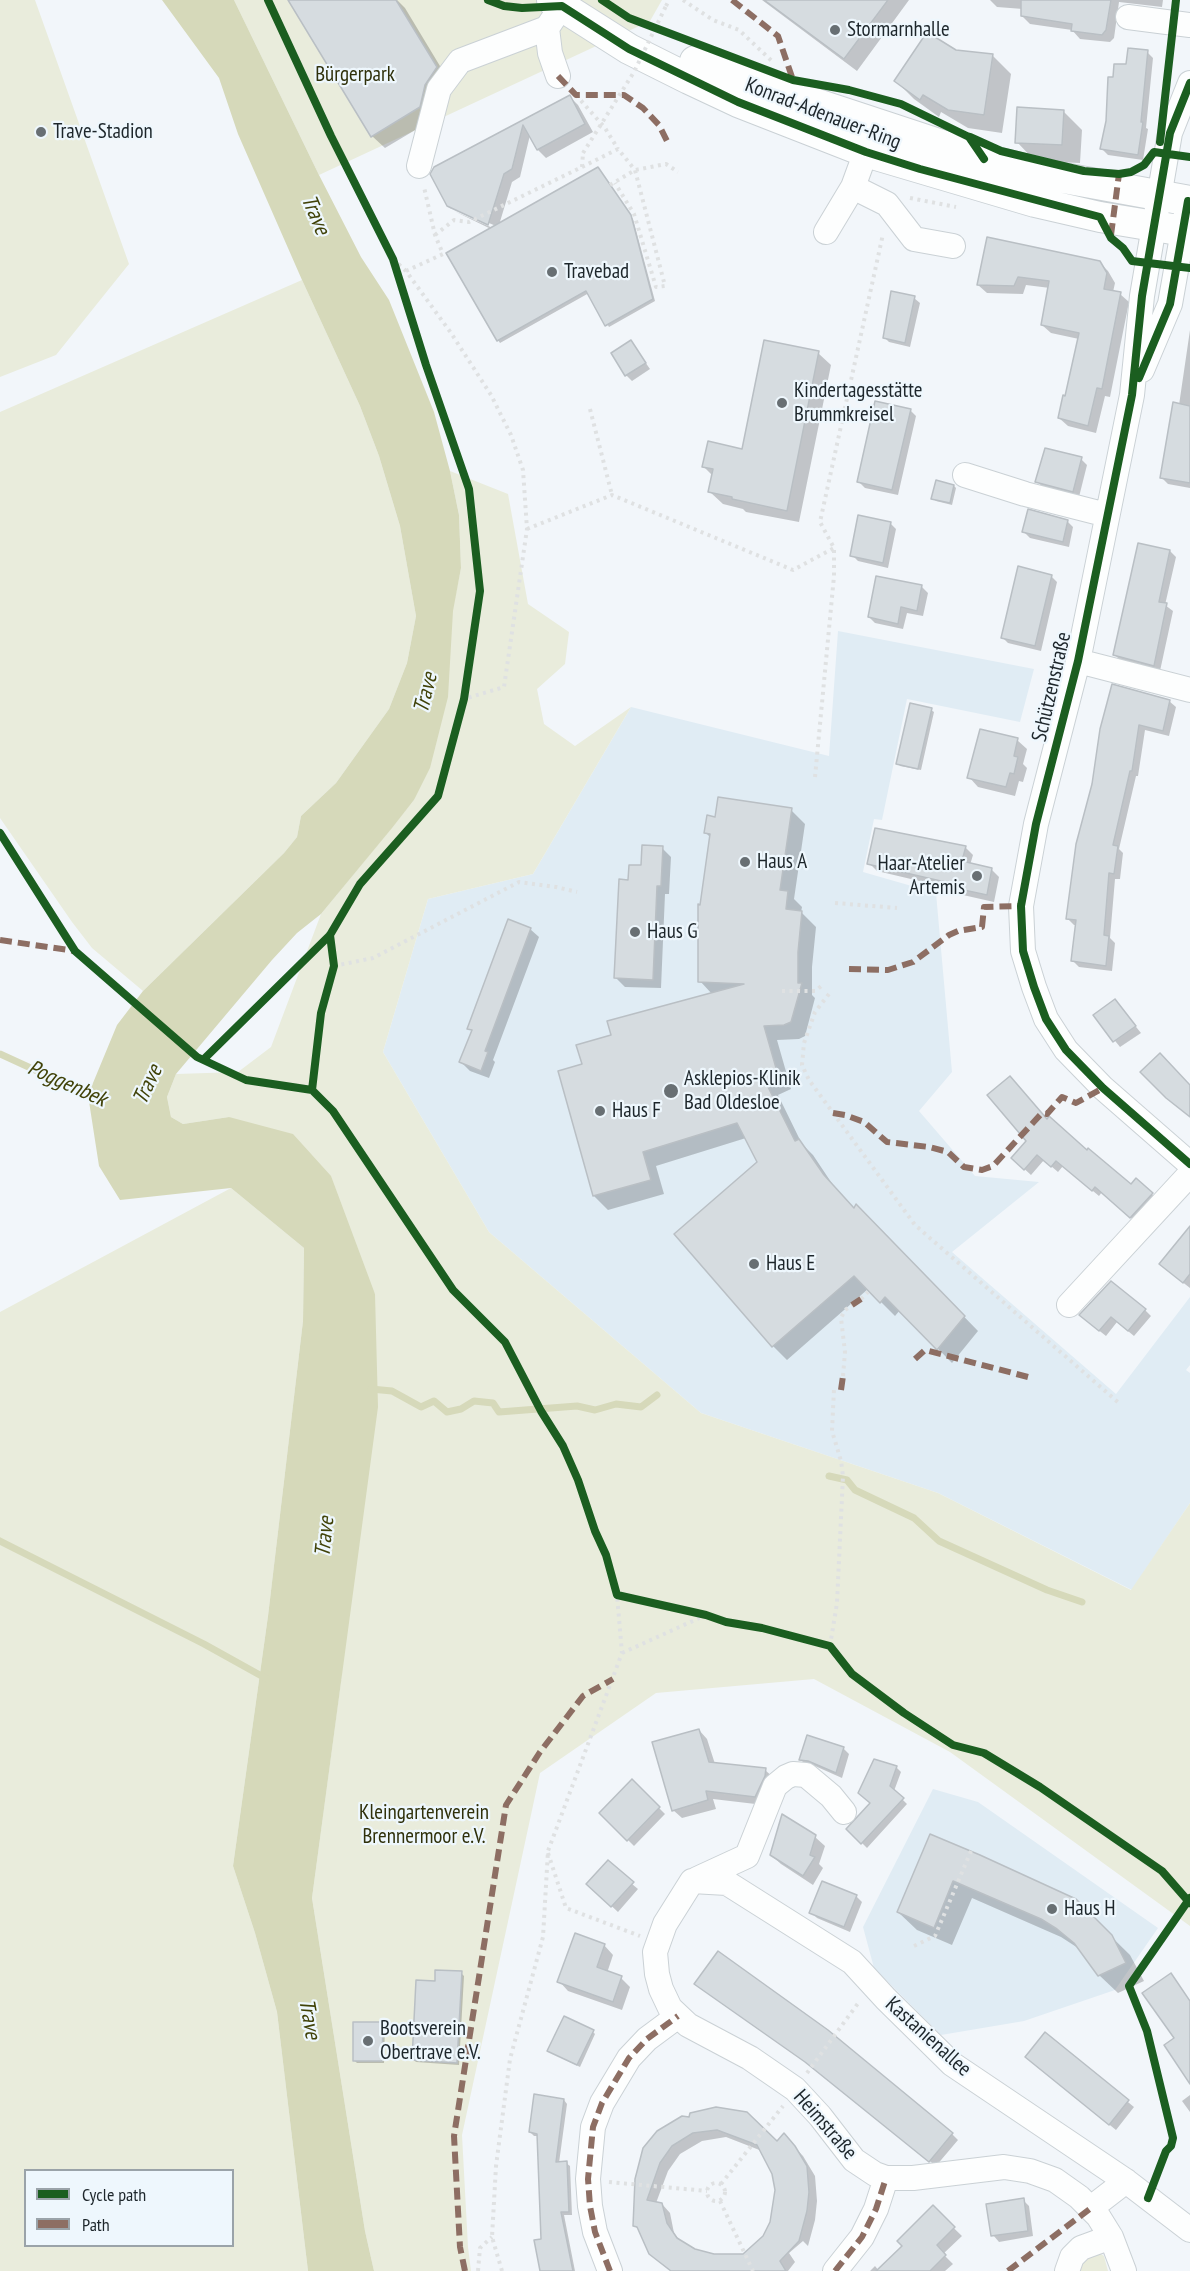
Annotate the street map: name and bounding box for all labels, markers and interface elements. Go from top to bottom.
place label: Stormarnhalle [847,17,950,43]
marker: Stormarnhalle [828,23,842,37]
park label: Bürgerpark [315,62,395,88]
street label: Konrad-Adenauer-Ring [741,73,905,155]
place label: Trave-Stadion [53,119,153,145]
marker: Trave-Stadion [34,125,48,139]
water label: Trave [295,191,335,239]
place label: Travebad [564,259,629,285]
marker: Travebad [545,265,559,279]
place label: Kindertagesstätte Brummkreisel [794,378,922,428]
marker: Kindertagesstätte Brummkreisel [775,396,789,410]
street label: Schützenstraße [1027,630,1077,744]
water label: Trave [408,670,444,716]
place label: Haus A [757,849,807,875]
place label: Haar-Atelier Artemis [877,851,965,901]
marker: Haus A [738,855,752,869]
marker: Haar-Atelier Artemis [970,869,984,883]
place label: Haus G [647,919,698,945]
marker: Haus G [628,925,642,939]
water label: Poggenbek [23,1055,111,1113]
water label: Trave [127,1061,169,1109]
place label: Asklepios-Klinik Bad Oldesloe [684,1066,800,1116]
marker: Asklepios-Klinik Bad Oldesloe [662,1082,680,1100]
place label: Haus F [612,1098,661,1124]
marker: Haus F [593,1104,607,1118]
place label: Haus E [766,1251,815,1277]
marker: Haus E [747,1257,761,1271]
water label: Trave [310,1516,340,1558]
park label: Kleingartenverein Brennermoor e.V. [359,1800,489,1850]
place label: Haus H [1064,1896,1116,1922]
marker: Haus H [1045,1902,1059,1916]
street label: Kastanienallee [880,1992,976,2082]
water label: Trave [292,1997,326,2041]
place label: Bootsverein Obertrave e.V. [380,2016,481,2066]
marker: Bootsverein Obertrave e.V. [361,2034,375,2048]
street label: Heimstraße [788,2085,862,2165]
legend [24,2169,234,2247]
text: Cycle path [82,2183,146,2206]
text: Path [82,2213,110,2236]

